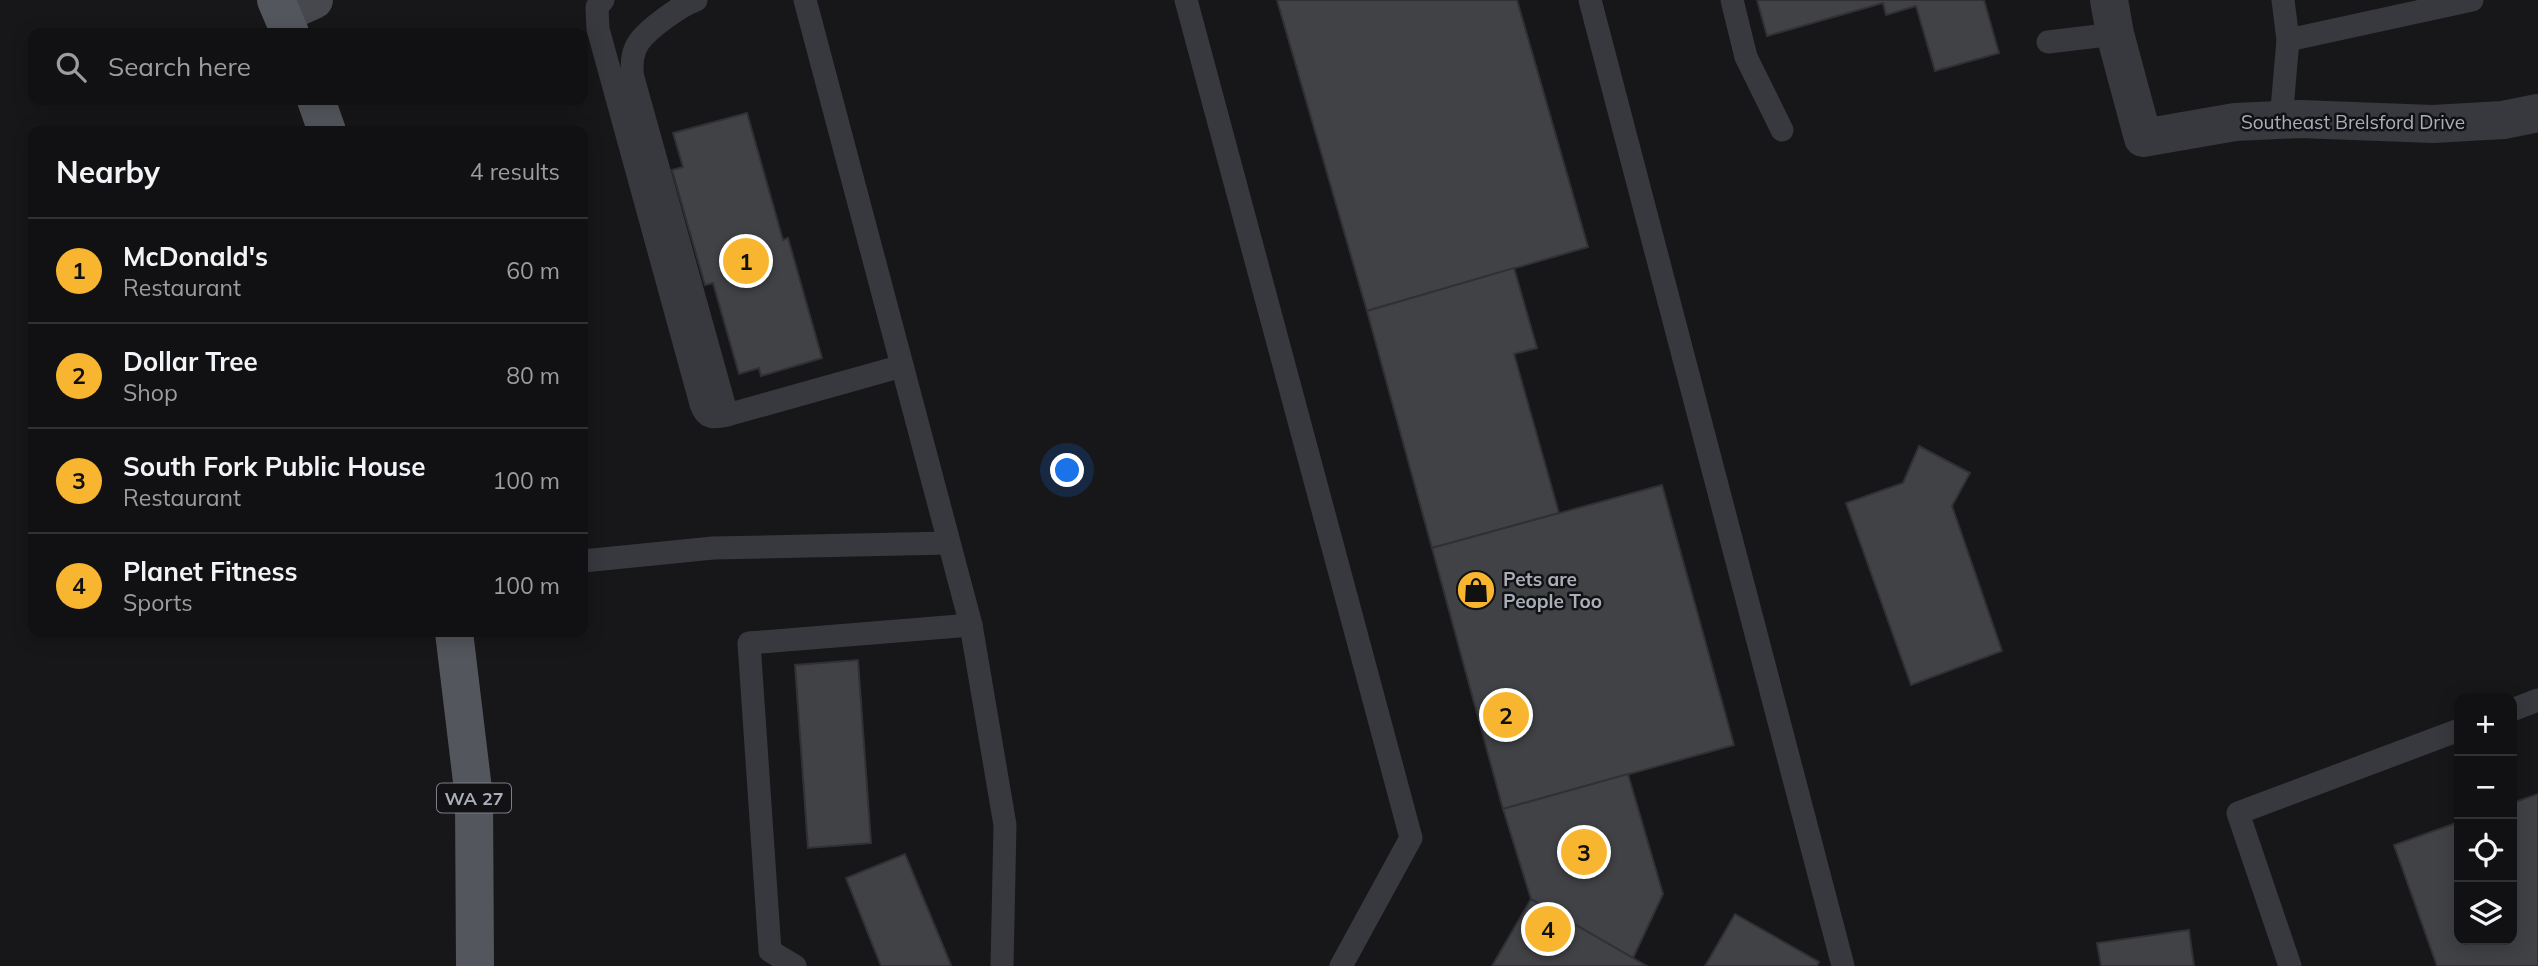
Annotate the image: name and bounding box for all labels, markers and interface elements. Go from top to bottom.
search box [28,28,588,105]
icon: search [52,48,90,86]
text: Search here [108,50,251,83]
street label: Southeast Brelsford Drive [2241,110,2465,134]
text: Nearby [56,153,160,191]
text: 4 results [470,157,560,186]
pin: 1 [723,235,769,287]
text: McDonald's [123,240,268,273]
text: 1 [72,256,86,285]
text: 60 m [506,256,560,285]
text: Restaurant [123,273,241,302]
text: Dollar Tree [123,345,258,378]
text: 2 [72,361,86,390]
text: 80 m [506,361,560,390]
text: Shop [123,378,178,407]
text: South Fork Public House [123,450,426,483]
your location [1050,453,1084,487]
text: 3 [72,466,86,495]
text: 100 m [492,466,560,495]
text: Restaurant [123,483,241,512]
text: Planet Fitness [123,555,298,588]
place label: Pets are People Too [1503,567,1602,613]
shop icon: Pets are People Too [1455,569,1497,611]
text: 4 [72,571,86,600]
text: 100 m [492,571,560,600]
text: Sports [123,588,193,617]
pin: 2 [1483,689,1529,741]
map controls [2454,693,2517,945]
button: + [2454,693,2517,756]
button: − [2454,756,2517,819]
road number: WA 27 [437,784,511,812]
button: locate [2454,819,2517,882]
pin: 3 [1561,826,1607,878]
button: layers [2454,882,2517,945]
pin: 4 [1525,903,1571,955]

